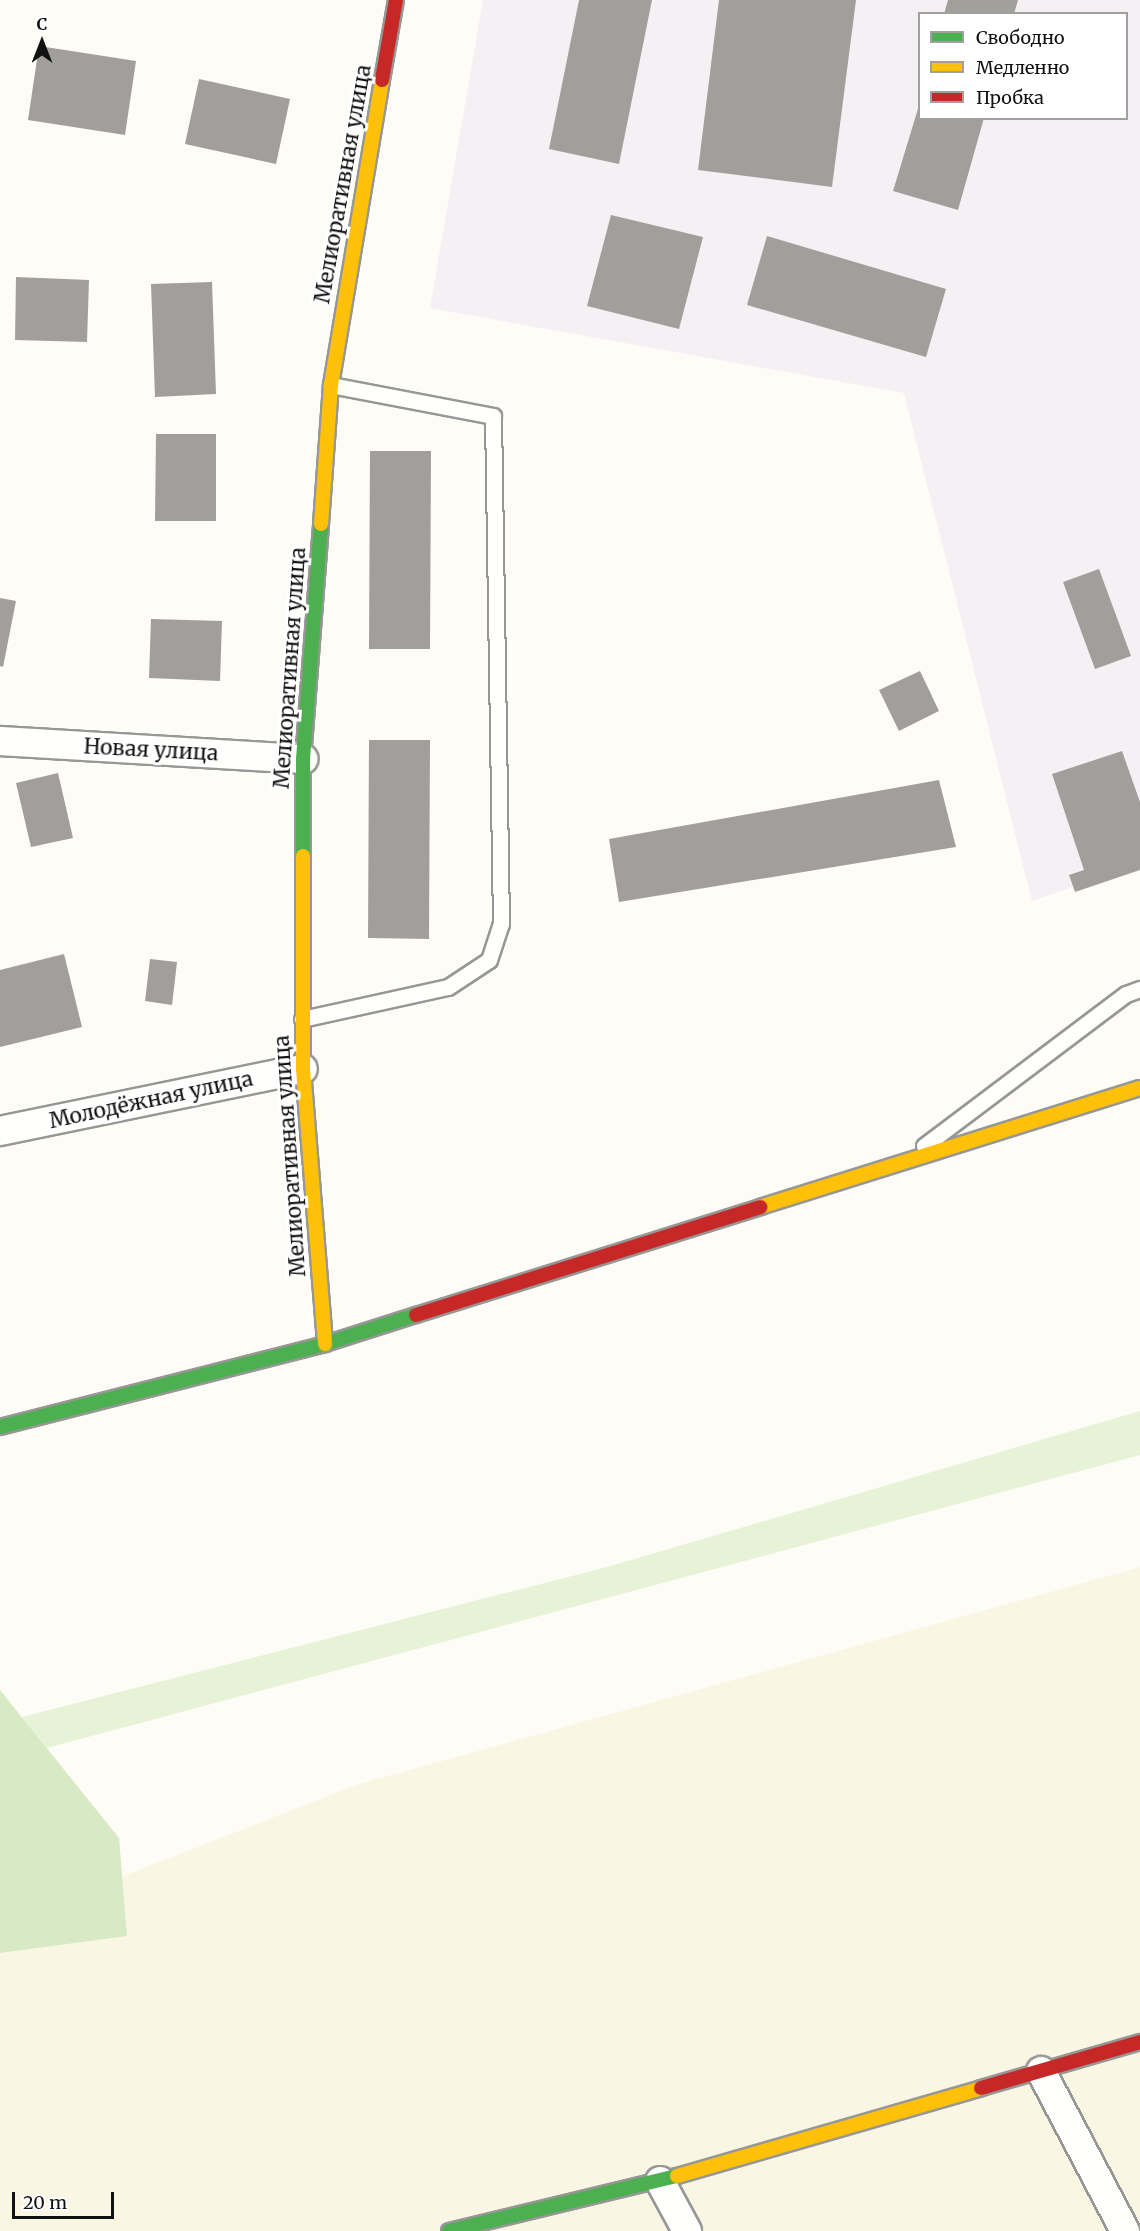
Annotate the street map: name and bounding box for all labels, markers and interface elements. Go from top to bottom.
north arrow [12,12,72,72]
legend [918,12,1128,120]
text: С [37,14,47,34]
text: Свободно [976,26,1064,49]
text: Медленно [976,56,1069,79]
street label: Мелиоративная улица [310,63,376,305]
text: Пробка [976,86,1044,109]
street label: Мелиоративная улица [269,546,311,790]
street label: Новая улица [83,734,219,766]
street label: Мелиоративная улица [269,1034,311,1278]
street label: Молодёжная улица [47,1066,255,1134]
scale bar [15,2180,117,2218]
text: 20 m [23,2191,67,2214]

